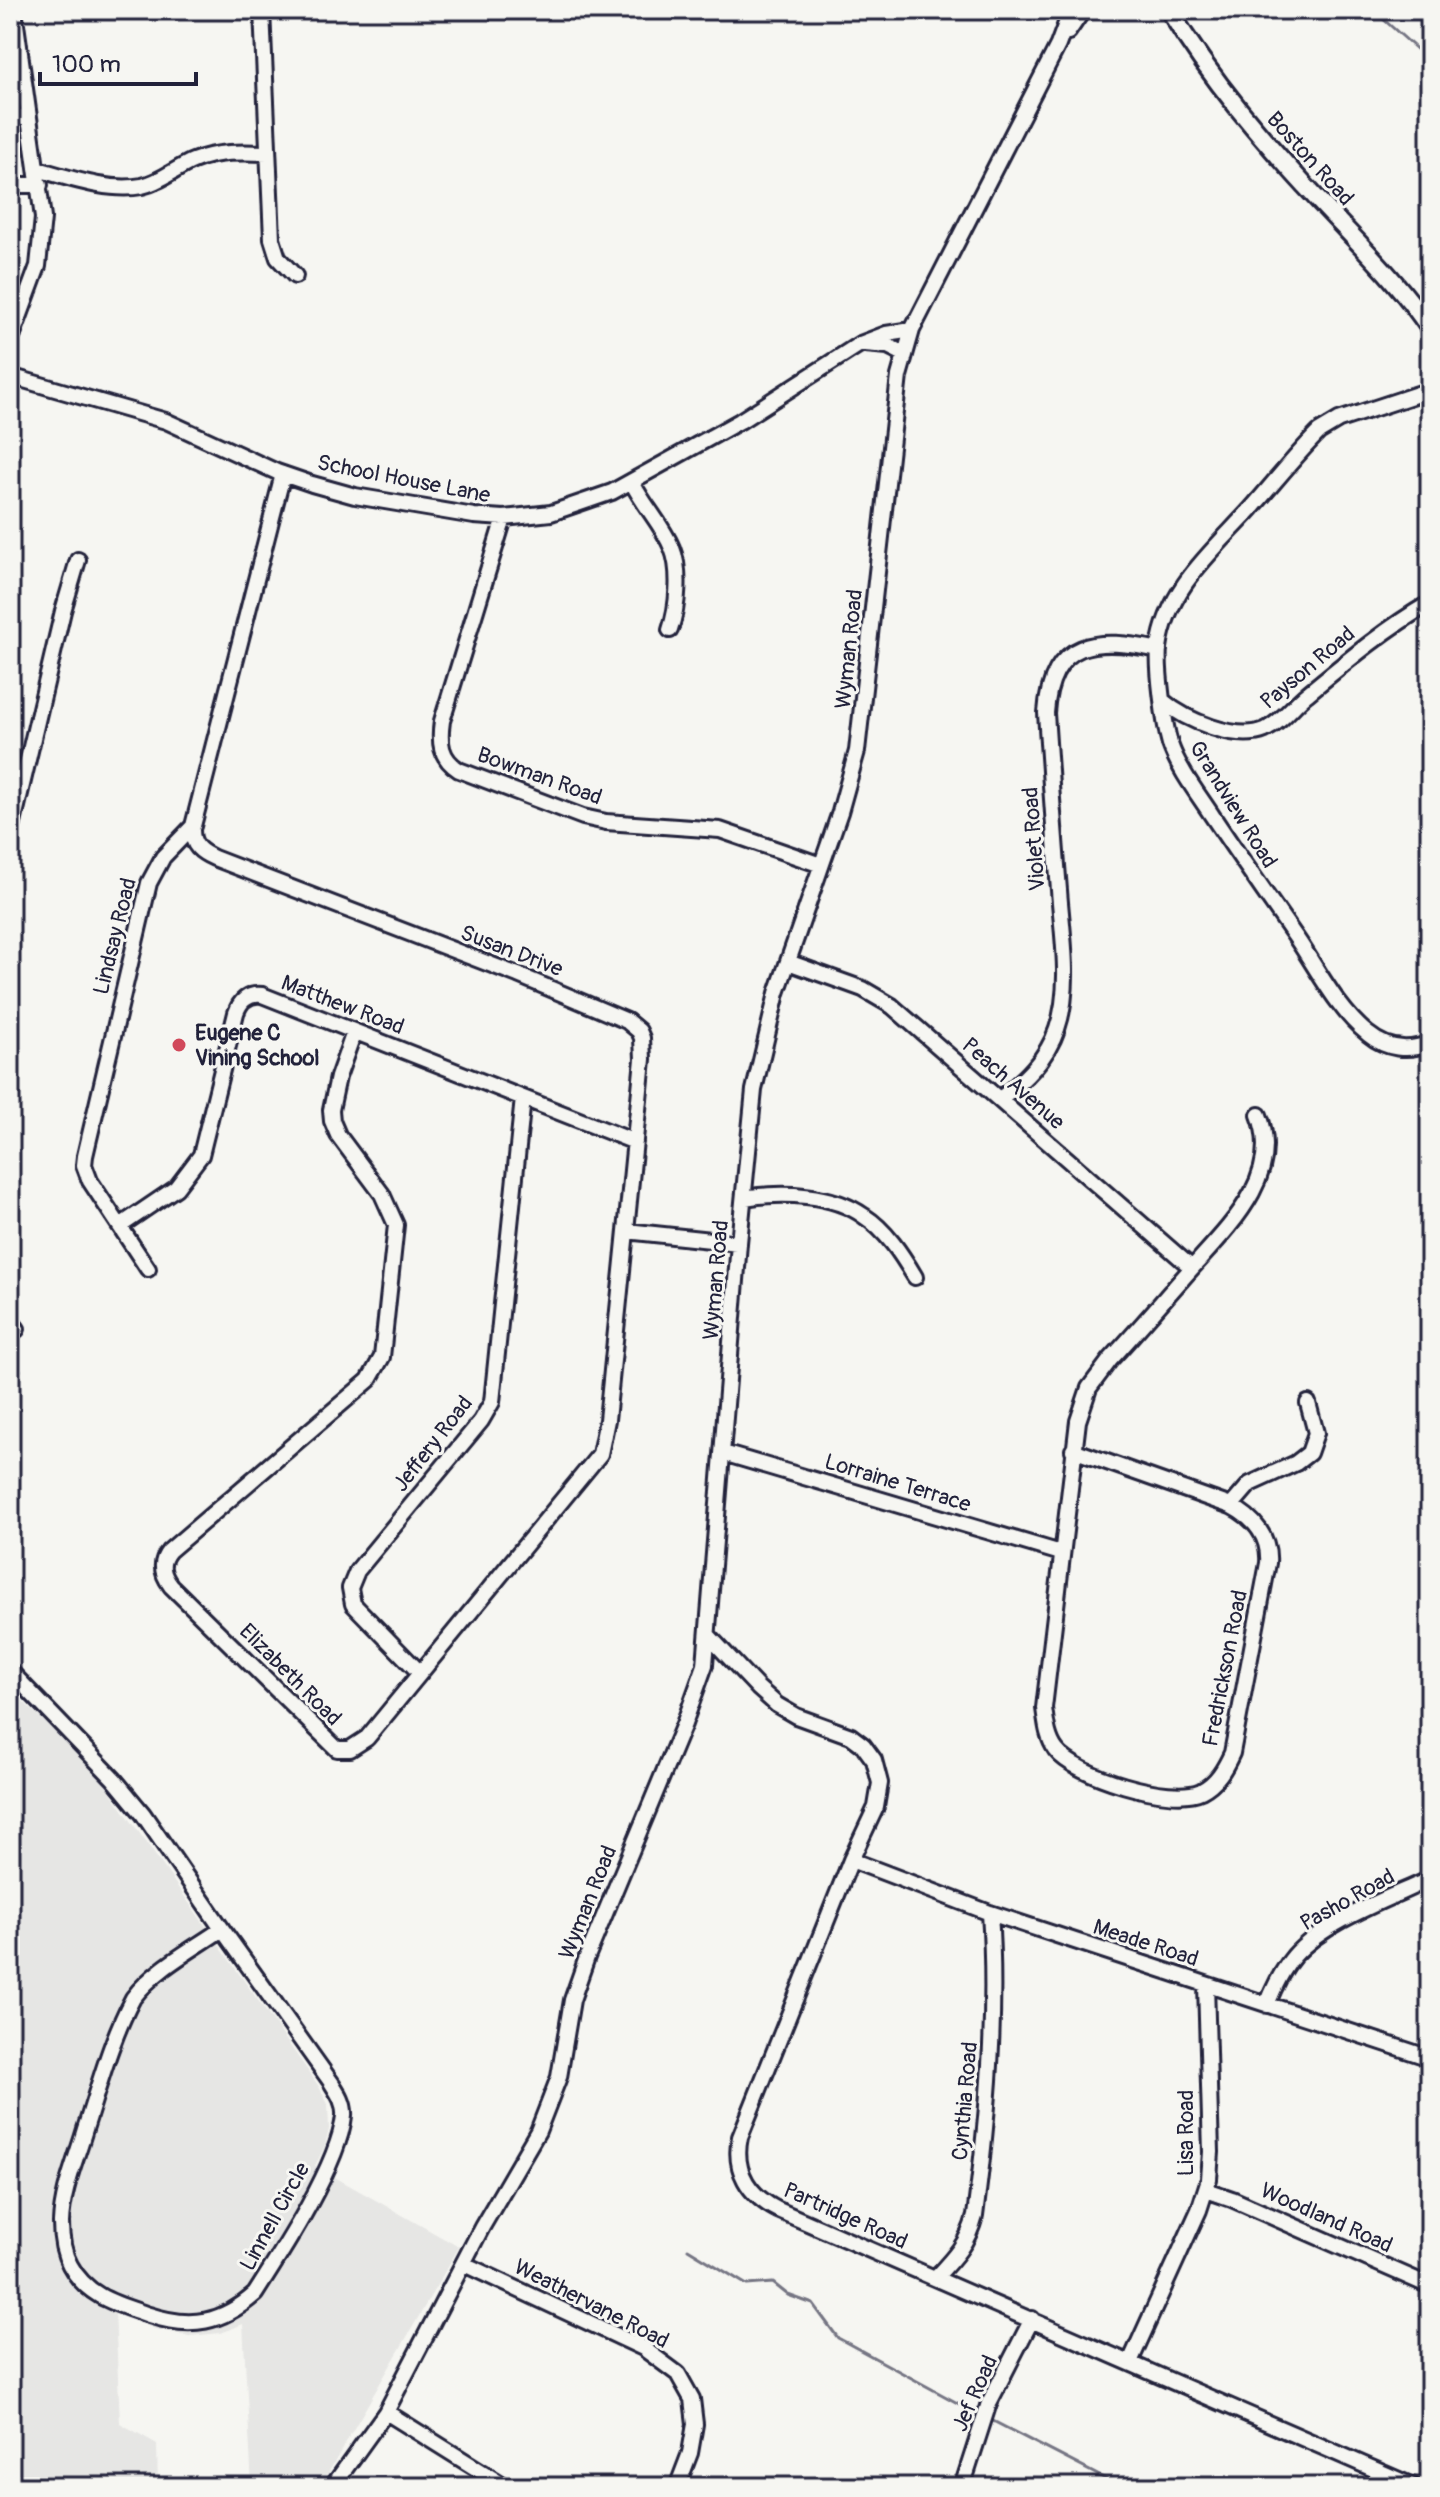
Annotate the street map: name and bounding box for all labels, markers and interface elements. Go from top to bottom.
scale bar [40,36,196,86]
text: 100 m [52,50,121,79]
street label: Boston Road [1261,106,1360,212]
street label: School House Lane [315,448,493,509]
street label: Wyman Road [829,588,869,710]
street label: Payson Road [1255,620,1361,715]
street label: Grandview Road [1183,736,1283,873]
street label: Bowman Road [473,740,606,811]
street label: Violet Road [1016,786,1052,892]
street label: Lindsay Road [87,875,143,997]
street label: Susan Drive [456,919,567,983]
street label: Matthew Road [277,969,408,1041]
place label: Eugene C Vining School [195,1019,320,1072]
street label: Peach Avenue [956,1031,1071,1136]
marker: Eugene C Vining School [170,1036,188,1054]
street label: Wyman Road [697,1219,735,1341]
street label: Jeffery Road [387,1390,479,1497]
street label: Lorraine Terrace [821,1447,974,1519]
street label: Fredrickson Road [1196,1588,1254,1749]
street label: Elizabeth Road [233,1618,347,1732]
street label: Wyman Road [552,1841,623,1963]
street label: Pasho Road [1295,1862,1400,1937]
street label: Meade Road [1089,1913,1202,1973]
street label: Cynthia Road [946,2041,984,2162]
street label: Lisa Road [1172,2090,1200,2176]
street label: Linnell Circle [234,2157,316,2276]
street label: Partridge Road [779,2176,912,2256]
street label: Woodland Road [1256,2176,1397,2259]
street label: Weathervane Road [509,2253,674,2355]
street label: Jef Road [946,2351,1004,2436]

